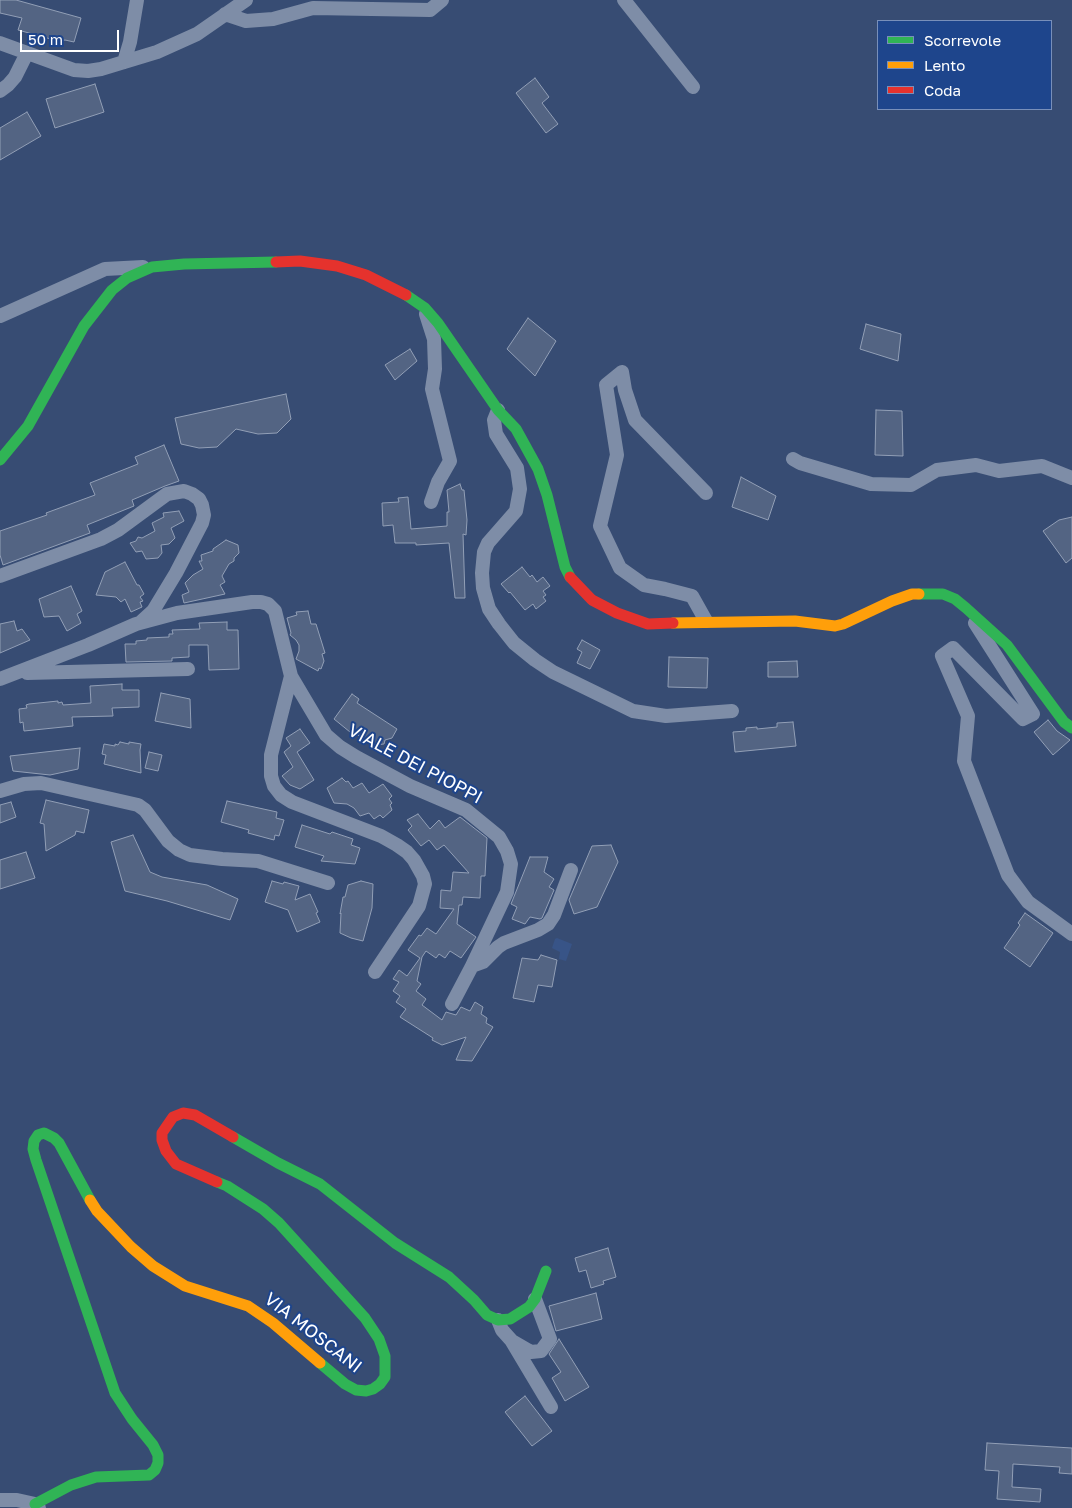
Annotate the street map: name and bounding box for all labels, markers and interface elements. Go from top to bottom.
scale bar [22,20,121,52]
legend [877,20,1052,110]
text: 50 m [28,30,63,48]
text: Scorrevole [924,31,1001,49]
text: Lento [924,56,965,74]
text: Coda [924,81,961,99]
street label: VIALE DEI PIOPPI [344,719,486,809]
street label: VIA MOSCANI [260,1288,366,1378]

